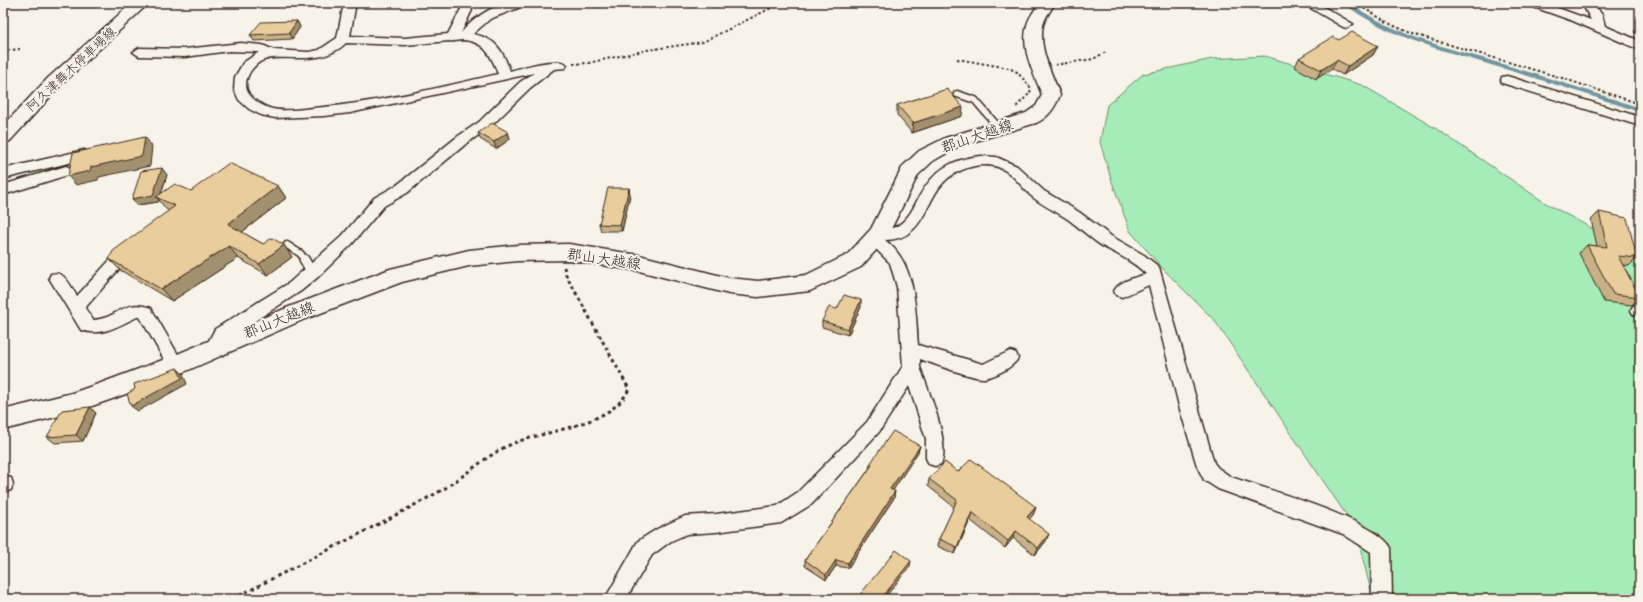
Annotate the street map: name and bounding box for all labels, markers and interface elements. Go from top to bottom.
street label: 阿久津舞木停車場線 [22,22,120,115]
street label: 郡山大越線 [938,114,1016,158]
street label: 郡山大越線 [565,244,643,274]
street label: 郡山大越線 [240,297,318,343]

